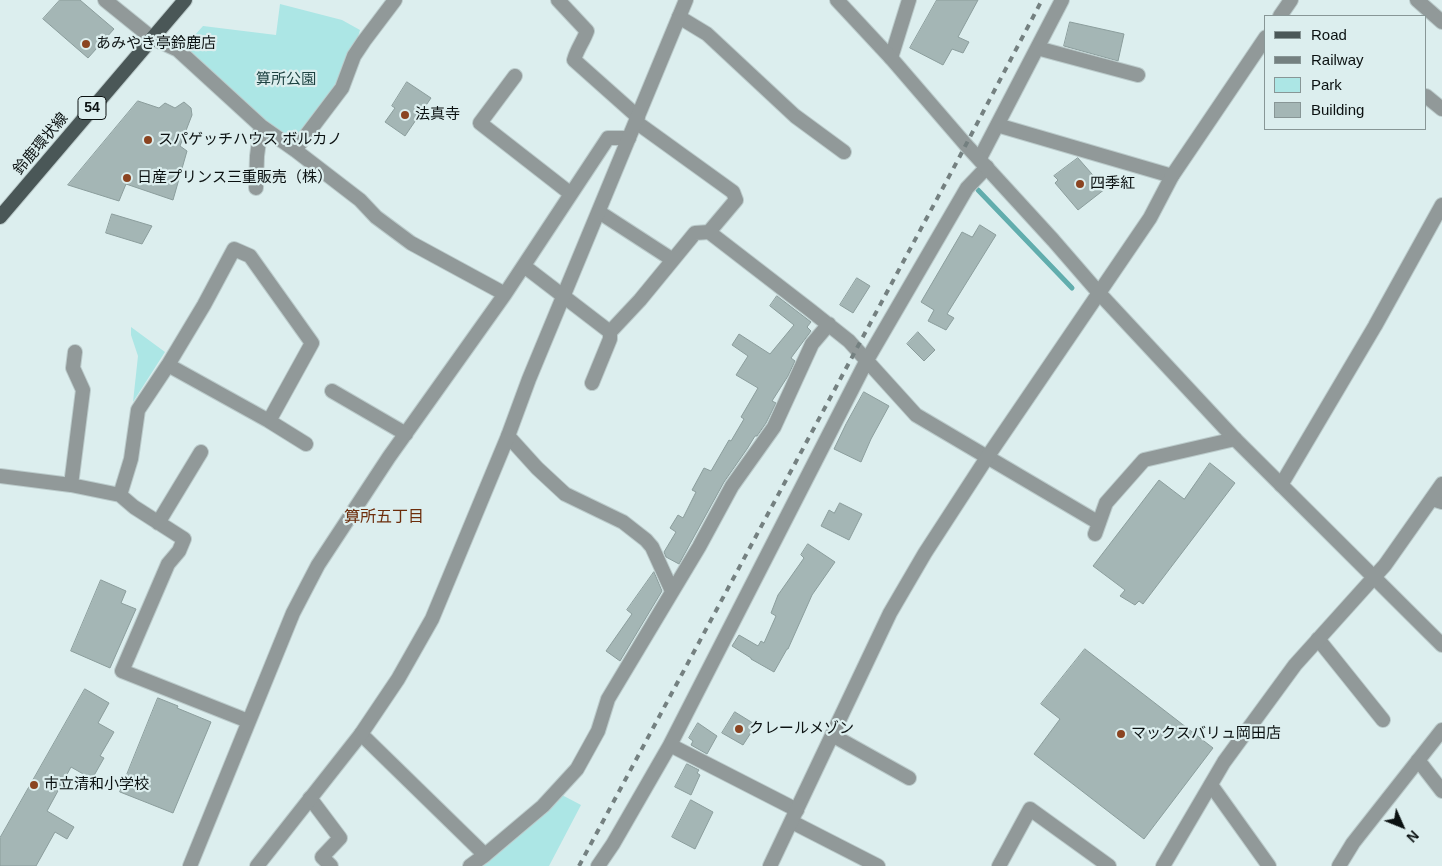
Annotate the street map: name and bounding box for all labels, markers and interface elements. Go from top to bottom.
legend [1264,15,1427,130]
text: Road [1311,26,1347,43]
place label: あみやき亭鈴鹿店 [96,35,216,53]
marker: あみやき亭鈴鹿店 [80,38,92,50]
text: Railway [1311,51,1364,68]
park label: 算所公園 [256,71,316,89]
text: Park [1311,76,1342,93]
road number: 54 [78,96,106,120]
text: Building [1311,101,1364,118]
place label: 法真寺 [415,106,460,124]
street label: 鈴鹿環状線 [10,109,72,179]
marker: 法真寺 [399,109,411,121]
place label: スパゲッチハウス ボルカノ [158,131,342,149]
marker: スパゲッチハウス ボルカノ [142,134,154,146]
place label: 日産プリンス三重販売（株） [137,169,332,187]
marker: 日産プリンス三重販売（株） [121,172,133,184]
place label: 四季紅 [1090,175,1135,193]
marker: 四季紅 [1074,178,1086,190]
district label: 算所五丁目 [344,508,424,528]
place label: クレールメゾン [749,720,854,738]
marker: クレールメゾン [733,723,745,735]
place label: マックスバリュ岡田店 [1131,725,1281,743]
marker: マックスバリュ岡田店 [1115,728,1127,740]
place label: 市立清和小学校 [44,776,149,794]
marker: 市立清和小学校 [28,779,40,791]
north arrow [1377,801,1427,851]
text: N [1404,827,1422,846]

